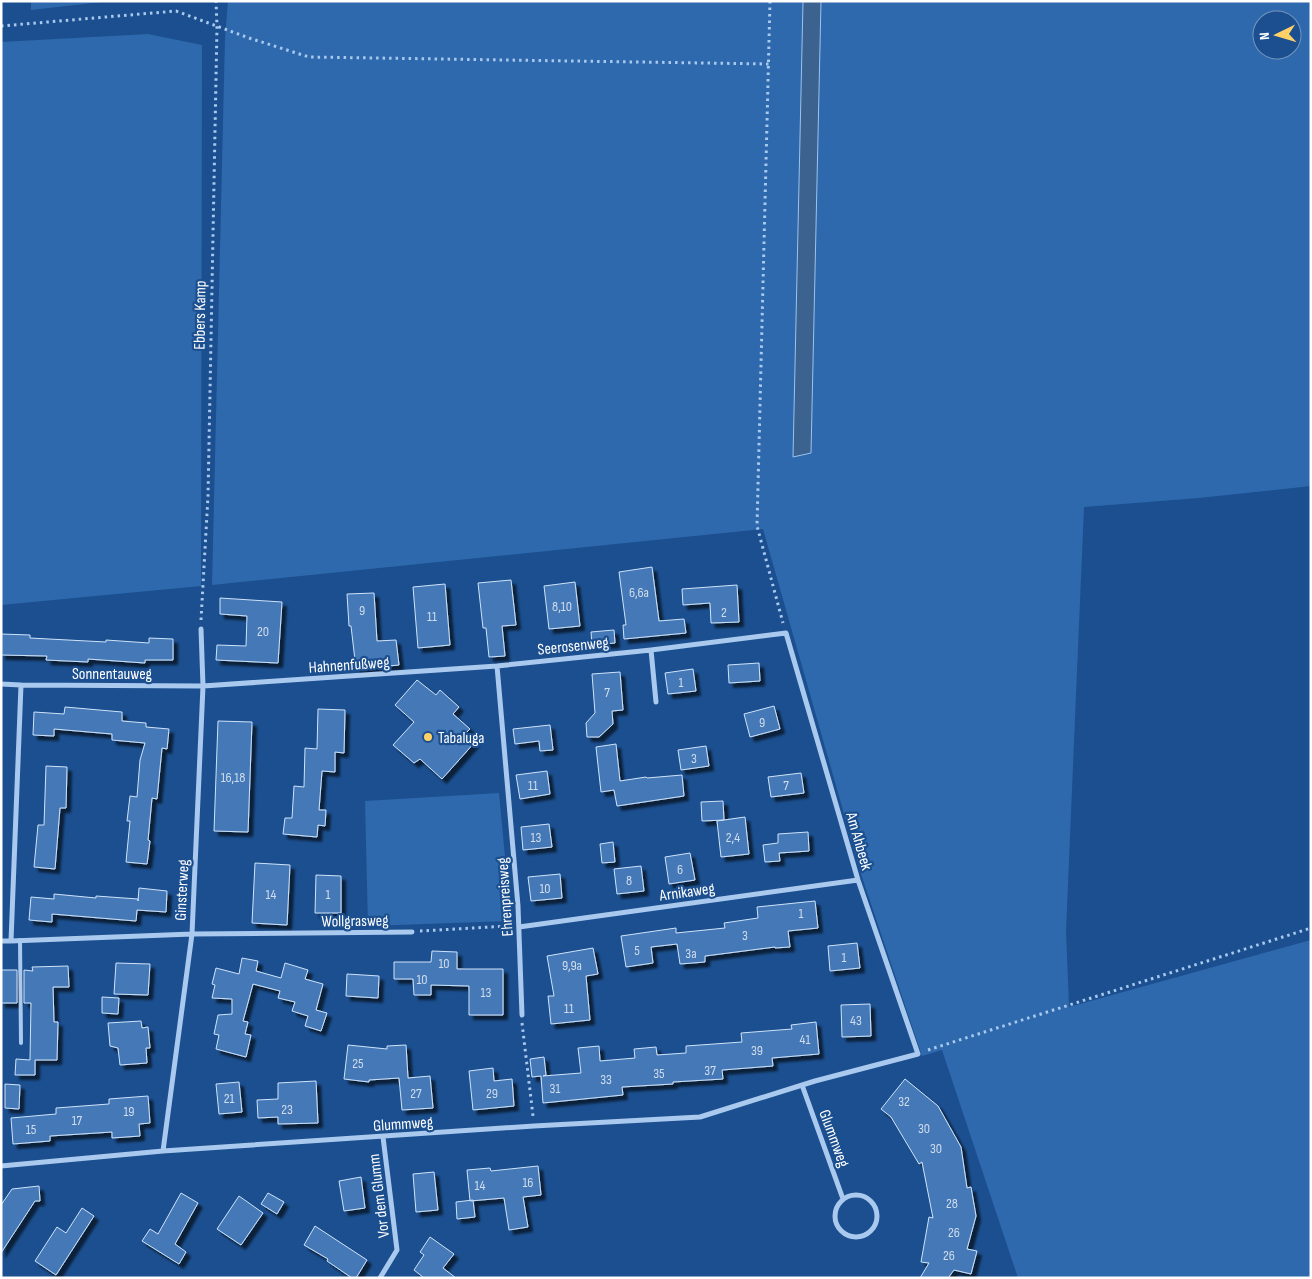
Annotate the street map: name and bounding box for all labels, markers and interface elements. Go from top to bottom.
north arrow [1252,10,1302,60]
text: N [1256,32,1273,41]
street label: Ebbers Kamp [190,280,211,350]
house number: 6,6a [629,584,649,601]
house number: 8,10 [552,598,572,615]
house number: 9 [359,602,365,619]
house number: 2 [721,604,727,621]
house number: 11 [427,608,437,625]
house number: 20 [257,623,269,640]
street label: Seerosenweg [537,633,610,660]
street label: Hahnenfußweg [308,653,390,678]
street label: Sonnentauweg [72,665,152,684]
house number: 1 [679,674,684,691]
house number: 7 [604,684,610,701]
house number: 9 [759,714,765,731]
place label: Tabaluga [438,729,484,748]
marker: Tabaluga [422,731,434,743]
house number: 3 [691,750,697,767]
house number: 16,18 [221,769,245,786]
house number: 11 [528,777,538,794]
house number: 7 [783,777,789,794]
street label: Am Ahbeek [841,809,876,873]
house number: 13 [531,829,542,846]
house number: 2,4 [726,829,740,846]
street label: Ehrenpreisweg [493,857,518,937]
street label: Ginsterweg [171,859,194,921]
house number: 6 [677,861,683,878]
house number: 8 [626,872,632,889]
street label: Arnikaweg [657,879,716,906]
house number: 10 [539,880,551,897]
house number: 14 [266,886,277,903]
house number: 1 [326,886,331,903]
house number: 1 [799,905,804,922]
street label: Wollgrasweg [321,911,389,932]
house number: 3 [742,927,748,944]
house number: 5 [634,942,640,959]
house number: 3a [685,945,697,962]
house number: 1 [842,949,847,966]
house number: 10 [438,955,450,972]
house number: 9,9a [562,957,582,974]
house number: 10 [416,971,428,988]
house number: 13 [481,984,492,1001]
house number: 11 [564,1000,574,1017]
house number: 43 [850,1012,862,1029]
house number: 41 [800,1031,810,1048]
house number: 39 [751,1042,763,1059]
house number: 25 [352,1055,364,1072]
house number: 37 [704,1062,716,1079]
house number: 35 [653,1065,665,1082]
house number: 33 [600,1071,612,1088]
house number: 31 [550,1080,560,1097]
house number: 27 [410,1085,422,1102]
house number: 29 [486,1085,498,1102]
house number: 21 [224,1090,234,1107]
house number: 32 [898,1093,910,1110]
house number: 23 [281,1101,293,1118]
house number: 19 [123,1103,135,1120]
street label: Glummweg [814,1107,853,1170]
house number: 17 [72,1112,83,1129]
street label: Glummweg [373,1113,434,1136]
house number: 30 [918,1120,930,1137]
house number: 15 [26,1121,37,1138]
house number: 30 [930,1140,942,1157]
street label: Vor dem Glumm [365,1153,394,1239]
house number: 16 [522,1174,534,1191]
house number: 14 [475,1177,486,1194]
house number: 28 [946,1195,958,1212]
house number: 26 [948,1224,960,1241]
house number: 26 [943,1247,955,1264]

